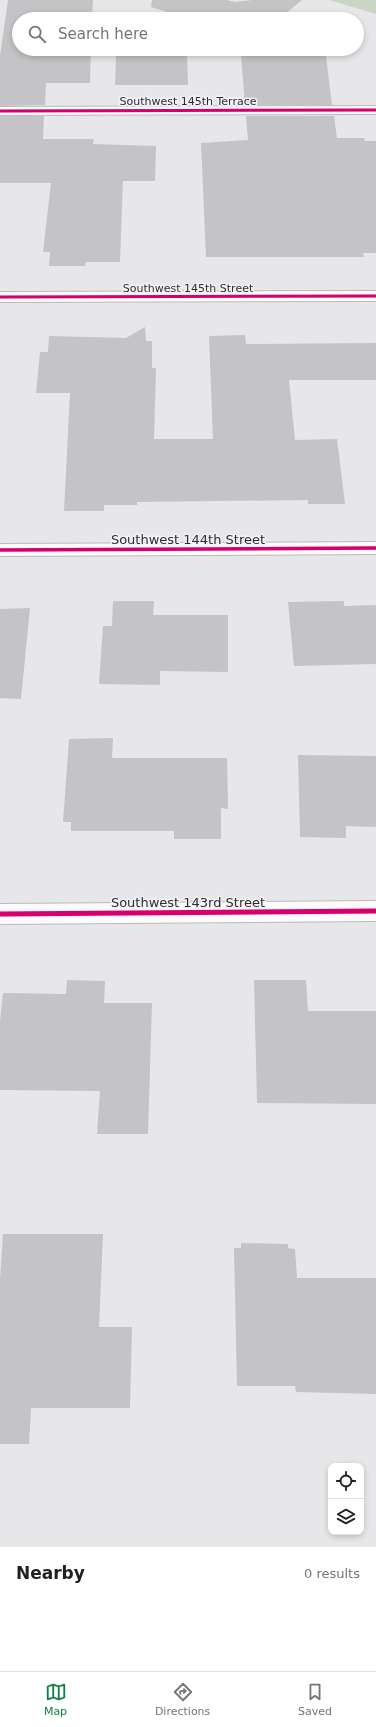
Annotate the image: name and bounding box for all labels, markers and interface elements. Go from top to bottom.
search box [12,12,364,56]
icon: search [26,23,48,45]
text: Search here [58,25,148,43]
street label: Southwest 145th Terrace [119,95,257,108]
street label: Southwest 145th Street [123,282,254,295]
street label: Southwest 144th Street [111,532,265,547]
street label: Southwest 143rd Street [111,895,265,910]
map controls [328,1463,364,1535]
button: locate [328,1463,364,1499]
button: layers [328,1499,364,1535]
text: Nearby [16,1563,85,1583]
text: 0 results [304,1566,360,1581]
tab: Map [44,1681,67,1718]
tab: Directions [155,1681,210,1718]
tab: Saved [298,1681,332,1718]

